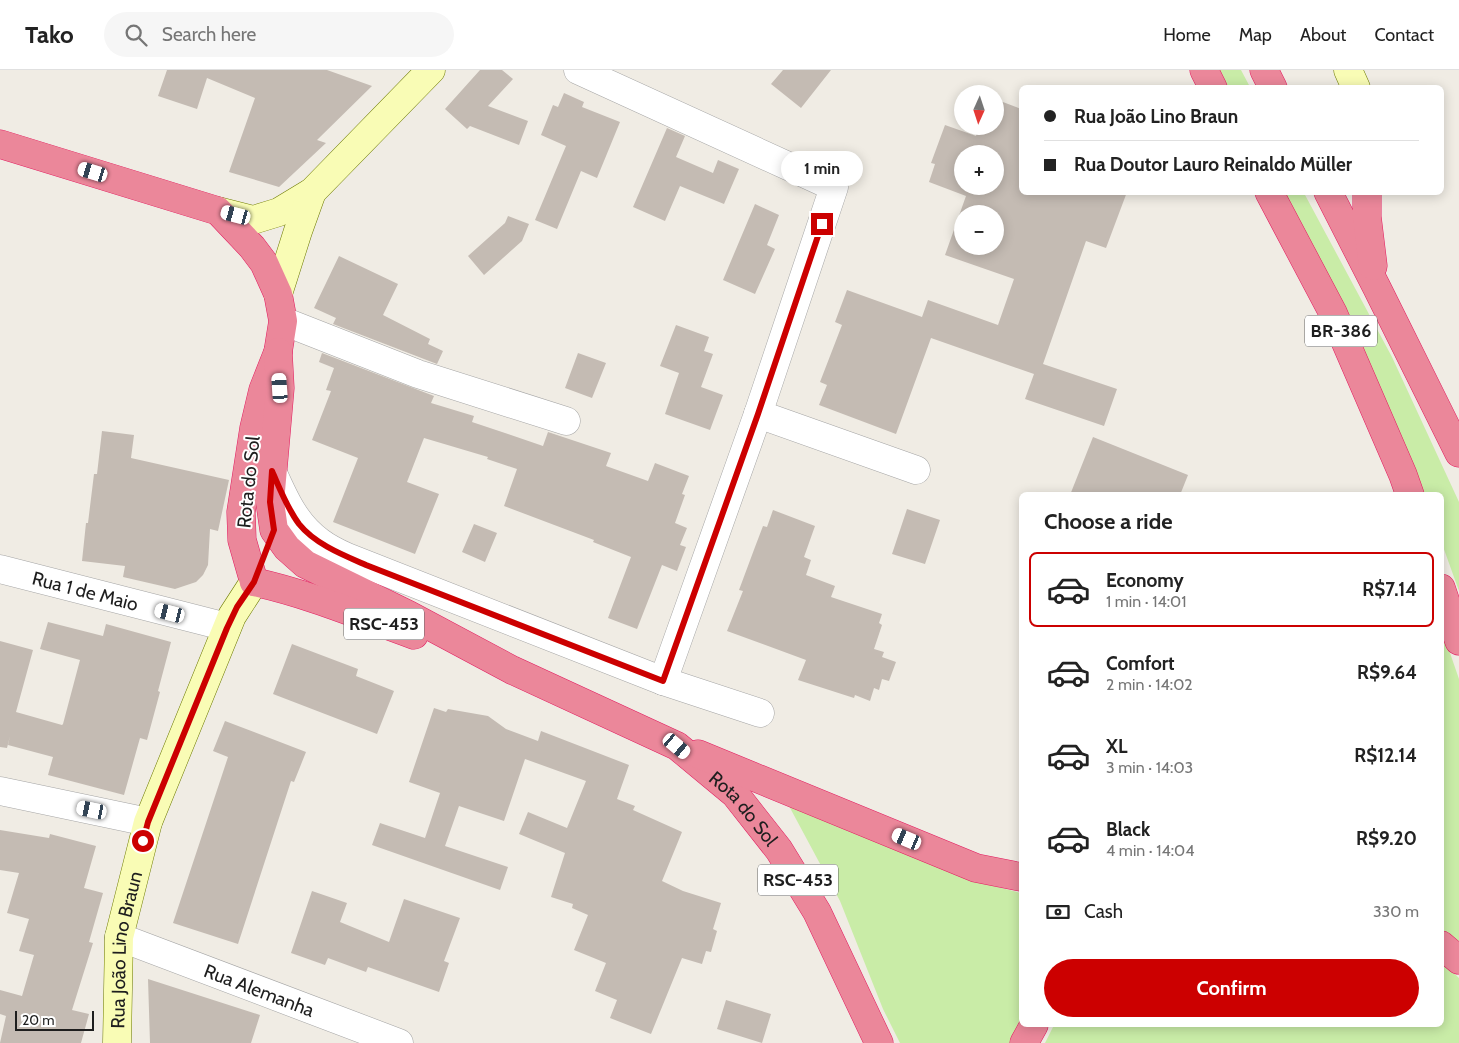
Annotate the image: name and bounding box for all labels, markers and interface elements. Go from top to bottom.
search box [104,12,454,57]
text: Tako [25,20,74,49]
icon: search [122,21,150,49]
text: Search here [162,23,256,46]
text: Home [1163,24,1211,46]
text: Map [1239,24,1272,46]
text: About [1300,24,1346,46]
text: Contact [1374,24,1434,46]
north arrow [954,85,1004,135]
map controls [954,85,1004,255]
text: Rua João Lino Braun [1074,105,1238,128]
button: + [954,145,1004,195]
callout: 1 min [781,152,863,186]
text: Rua Doutor Lauro Reinaldo Müller [1074,153,1352,176]
text: 1 min [804,159,840,178]
car [76,160,109,184]
car [219,204,252,226]
button: − [954,205,1004,255]
route end [811,213,833,235]
road number: BR-386 [1305,316,1377,346]
car [271,373,288,403]
street label: Rota do Sol [232,434,265,529]
text: Choose a ride [1044,508,1173,535]
street label: Rua 1 de Maio [30,567,141,616]
icon: car [1046,567,1091,612]
text: Economy [1106,569,1184,592]
text: R$7.14 [1362,578,1417,601]
text: 1 min · 14:01 [1106,592,1186,611]
car [153,602,186,624]
road number: RSC-453 [344,608,424,640]
icon: car [1046,650,1091,695]
text: Comfort [1106,652,1175,675]
text: R$9.64 [1357,661,1417,684]
text: 2 min · 14:02 [1106,675,1193,694]
car [660,731,693,761]
icon: car [1046,733,1091,778]
text: XL [1106,735,1127,758]
text: R$12.14 [1354,744,1417,767]
text: 3 min · 14:03 [1106,758,1193,777]
street label: Rota do Sol [704,766,783,851]
car [75,800,108,820]
icon: car [1046,816,1091,861]
text: Black [1106,818,1150,841]
car [890,826,923,852]
text: R$9.20 [1356,827,1417,850]
route start [132,830,154,852]
text: 4 min · 14:04 [1106,841,1194,860]
road number: RSC-453 [758,864,838,896]
street label: Rua João Lino Braun [106,869,147,1029]
icon: cash [1044,898,1072,926]
text: Cash [1084,900,1123,923]
text: 330 m [1373,902,1419,921]
street label: Rua Alemanha [201,959,318,1022]
button: Confirm [1044,959,1419,1017]
scale bar [15,1008,94,1031]
text: 20 m [22,1011,55,1029]

